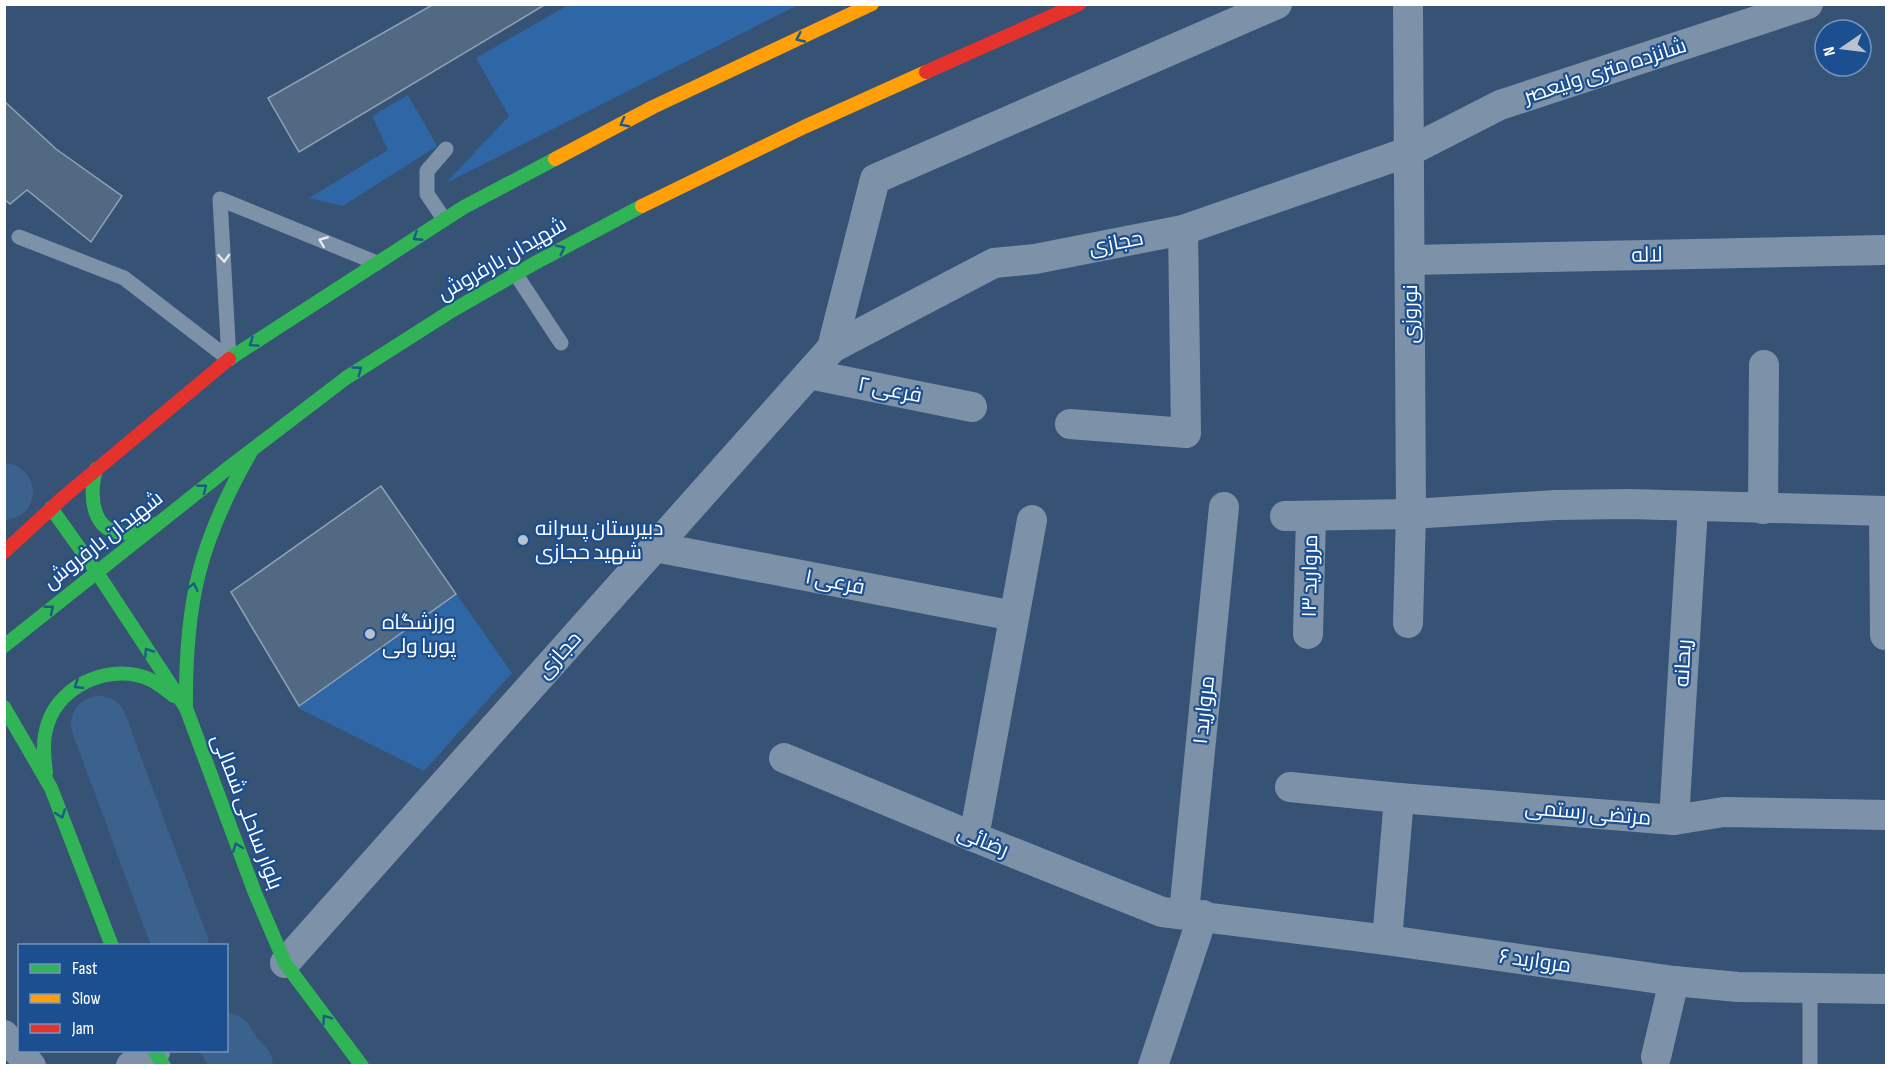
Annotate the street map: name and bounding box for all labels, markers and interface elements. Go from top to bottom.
north arrow [1813,18,1873,78]
one-way arrow [795,30,806,42]
street label: شانزده متری ولیعصر [1520,33,1690,109]
text: N [1820,45,1840,58]
one-way arrow [619,115,630,127]
street label: شهیدان بارفروش [433,212,571,306]
street label: حجازی [1087,225,1145,261]
one-way arrow [413,230,424,241]
one-way arrow [318,236,329,248]
street label: لاله [1631,242,1663,268]
one-way arrow [555,245,566,256]
one-way arrow [217,253,230,262]
street label: نوروزی [1398,284,1423,344]
one-way arrow [249,336,260,347]
one-way arrow [351,366,362,377]
street label: فرعی ۲ [856,372,924,408]
one-way arrow [196,485,207,496]
street label: شهیدان بارفروش [38,486,168,594]
place label: دبیرستان پسرانه شهید حجازی [535,516,663,565]
marker: دبیرستان پسرانه شهید حجازی [516,533,530,547]
street label: مروارید ۱۳ [1297,534,1323,618]
street label: فرعی ۱ [803,564,867,600]
one-way arrow [186,582,199,592]
one-way arrow [43,605,54,616]
place label: ورزشگاه پوریا ولی [382,610,457,660]
street label: حجازی [531,626,587,684]
marker: ورزشگاه پوریا ولی [363,627,377,641]
street label: ریحانه [1669,639,1697,687]
one-way arrow [145,647,156,658]
street label: مروارید ۱ [1188,674,1220,746]
one-way arrow [74,678,85,689]
street label: بلوار ساحلی شمالی [206,731,288,893]
street label: مرتضی رستمی [1524,795,1652,831]
one-way arrow [53,809,66,819]
street label: رضائی [954,819,1012,863]
one-way arrow [232,842,245,853]
legend [18,944,228,1052]
street label: مروارید ۶ [1497,944,1573,978]
text: Fast [72,958,98,979]
text: Slow [72,988,101,1009]
one-way arrow [322,1015,333,1026]
text: Jam [71,1018,94,1039]

